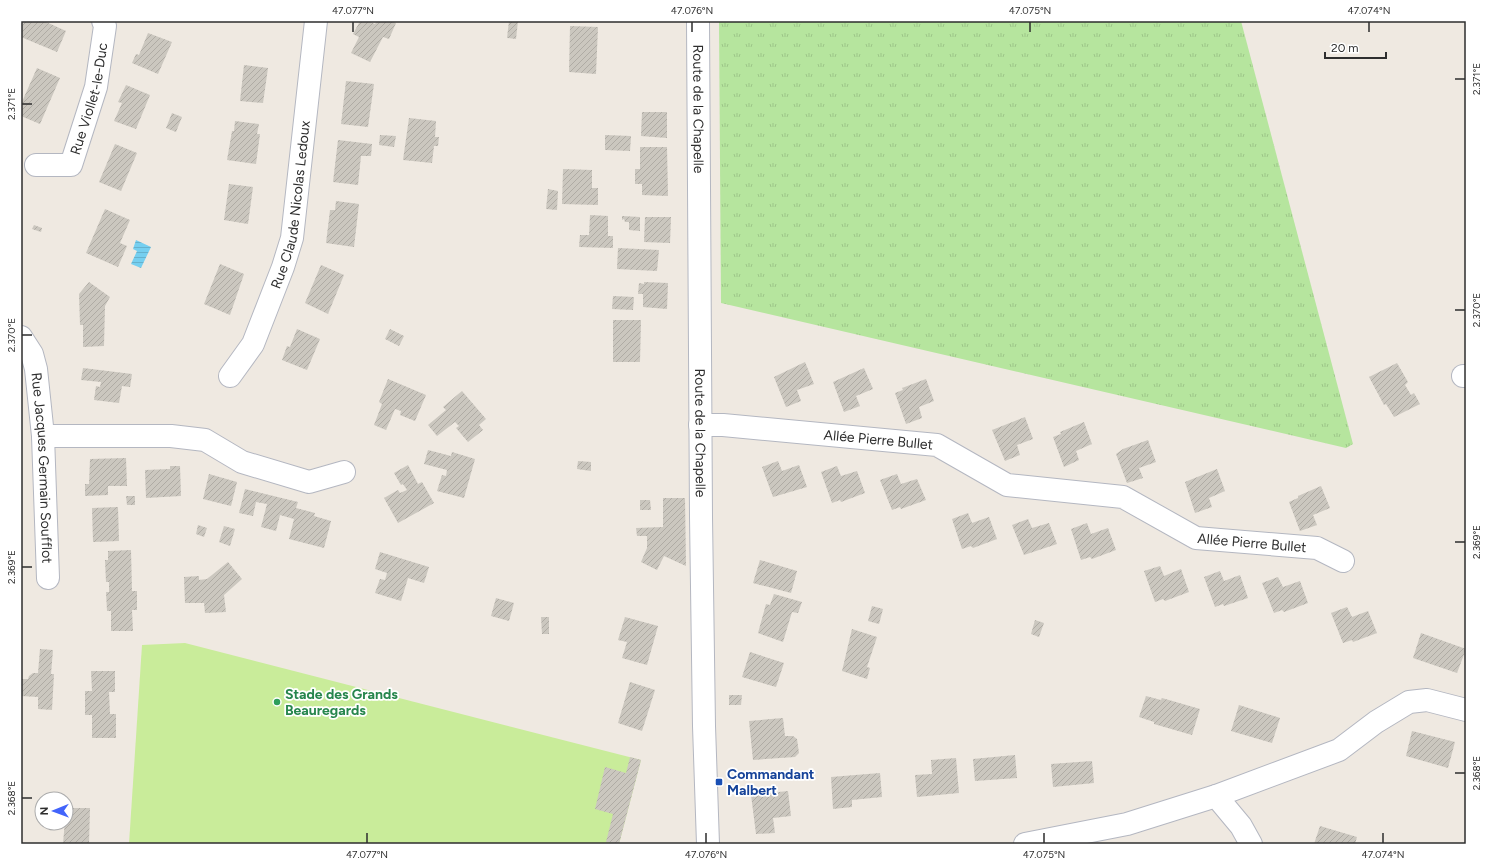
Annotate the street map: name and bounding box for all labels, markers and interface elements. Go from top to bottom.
text: 47.077°N [332,4,374,17]
text: 47.076°N [671,4,713,17]
text: 47.075°N [1009,4,1051,17]
text: 47.074°N [1347,4,1391,17]
scale bar [1325,34,1386,60]
street label: Rue Viollet-le-Duc [66,41,111,157]
text: 20 m [1331,41,1359,55]
street label: Route de la Chapelle [690,44,707,174]
text: 2.371°E [1470,63,1483,95]
text: 2.371°E [5,88,18,120]
street label: Rue Claude Nicolas Ledoux [267,119,313,291]
text: 2.370°E [1470,293,1483,327]
text: 2.370°E [5,318,18,352]
street label: Route de la Chapelle [692,368,709,498]
street label: Rue Jacques Germain Soufflot [28,372,56,564]
street label: Allée Pierre Bullet [823,426,934,453]
text: 2.369°E [1470,525,1483,559]
street label: Allée Pierre Bullet [1197,530,1307,556]
text: 2.369°E [5,550,18,584]
place label: Stade des Grands Beauregards [285,686,398,719]
marker: Stade des Grands Beauregards [272,697,282,707]
text: 2.368°E [1470,756,1483,790]
place label: Commandant Malbert [727,766,815,799]
marker: Commandant Malbert [714,777,724,787]
text: 2.368°E [5,781,18,815]
north arrow [34,791,74,831]
text: N [38,807,51,816]
text: 47.077°N [346,848,388,861]
text: 47.076°N [685,848,727,861]
text: 47.075°N [1023,848,1065,861]
text: 47.074°N [1361,848,1405,861]

